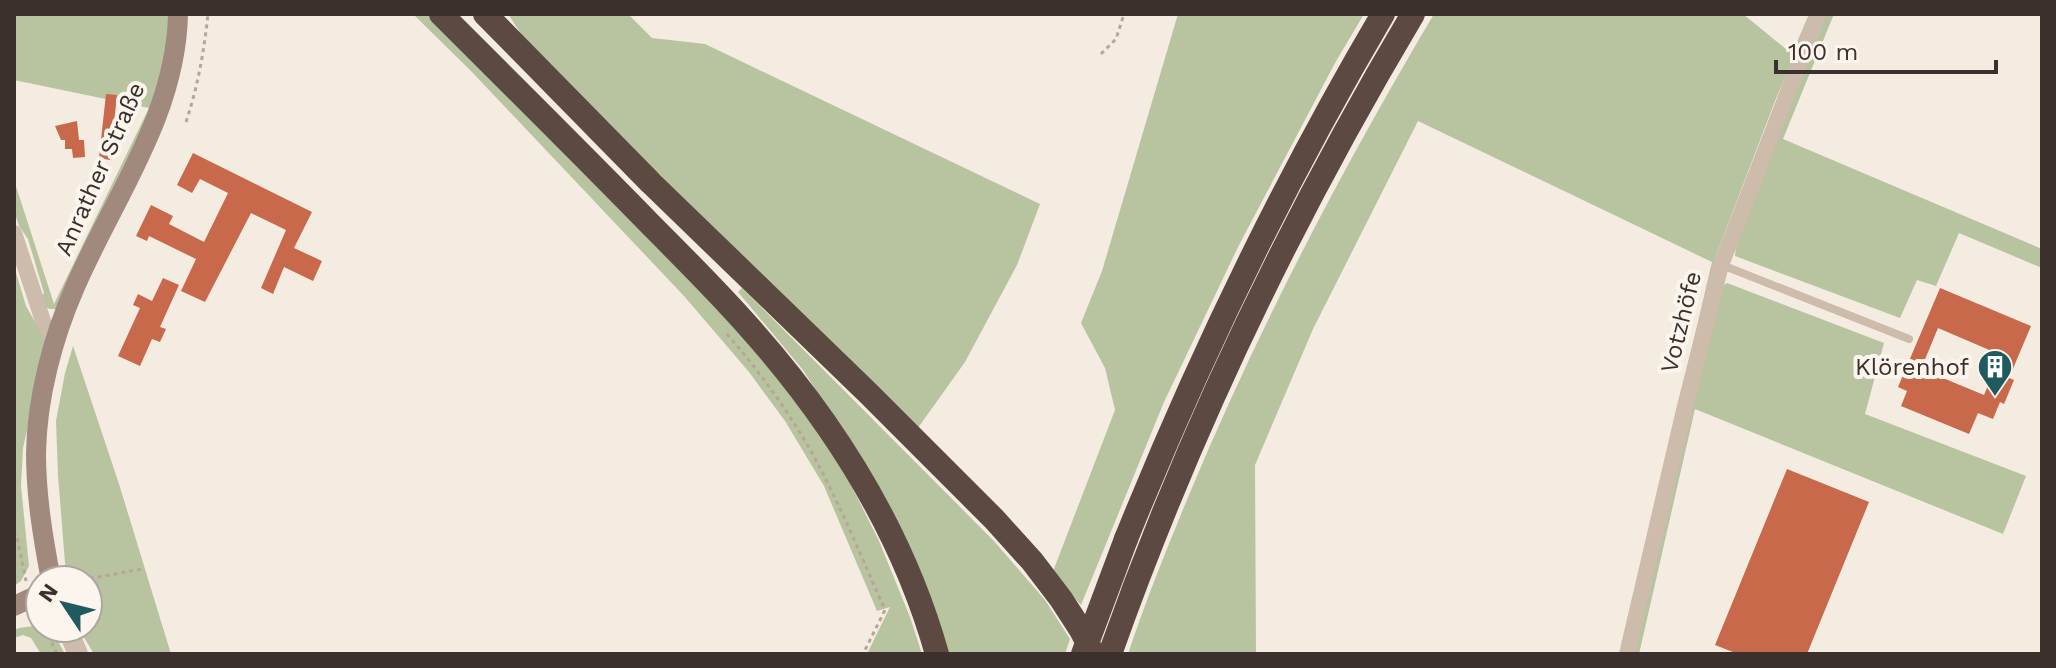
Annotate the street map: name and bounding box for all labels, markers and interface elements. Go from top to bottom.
scale bar [1776,24,1996,74]
text: 100 m [1788,38,1858,66]
street label: Anrather Straße [49,78,151,260]
street label: Votzhöfe [1655,268,1707,376]
building icon: Klörenhof [1976,348,2014,398]
place label: Klörenhof [1855,353,1970,381]
north arrow [24,564,104,644]
text: N [33,579,63,607]

